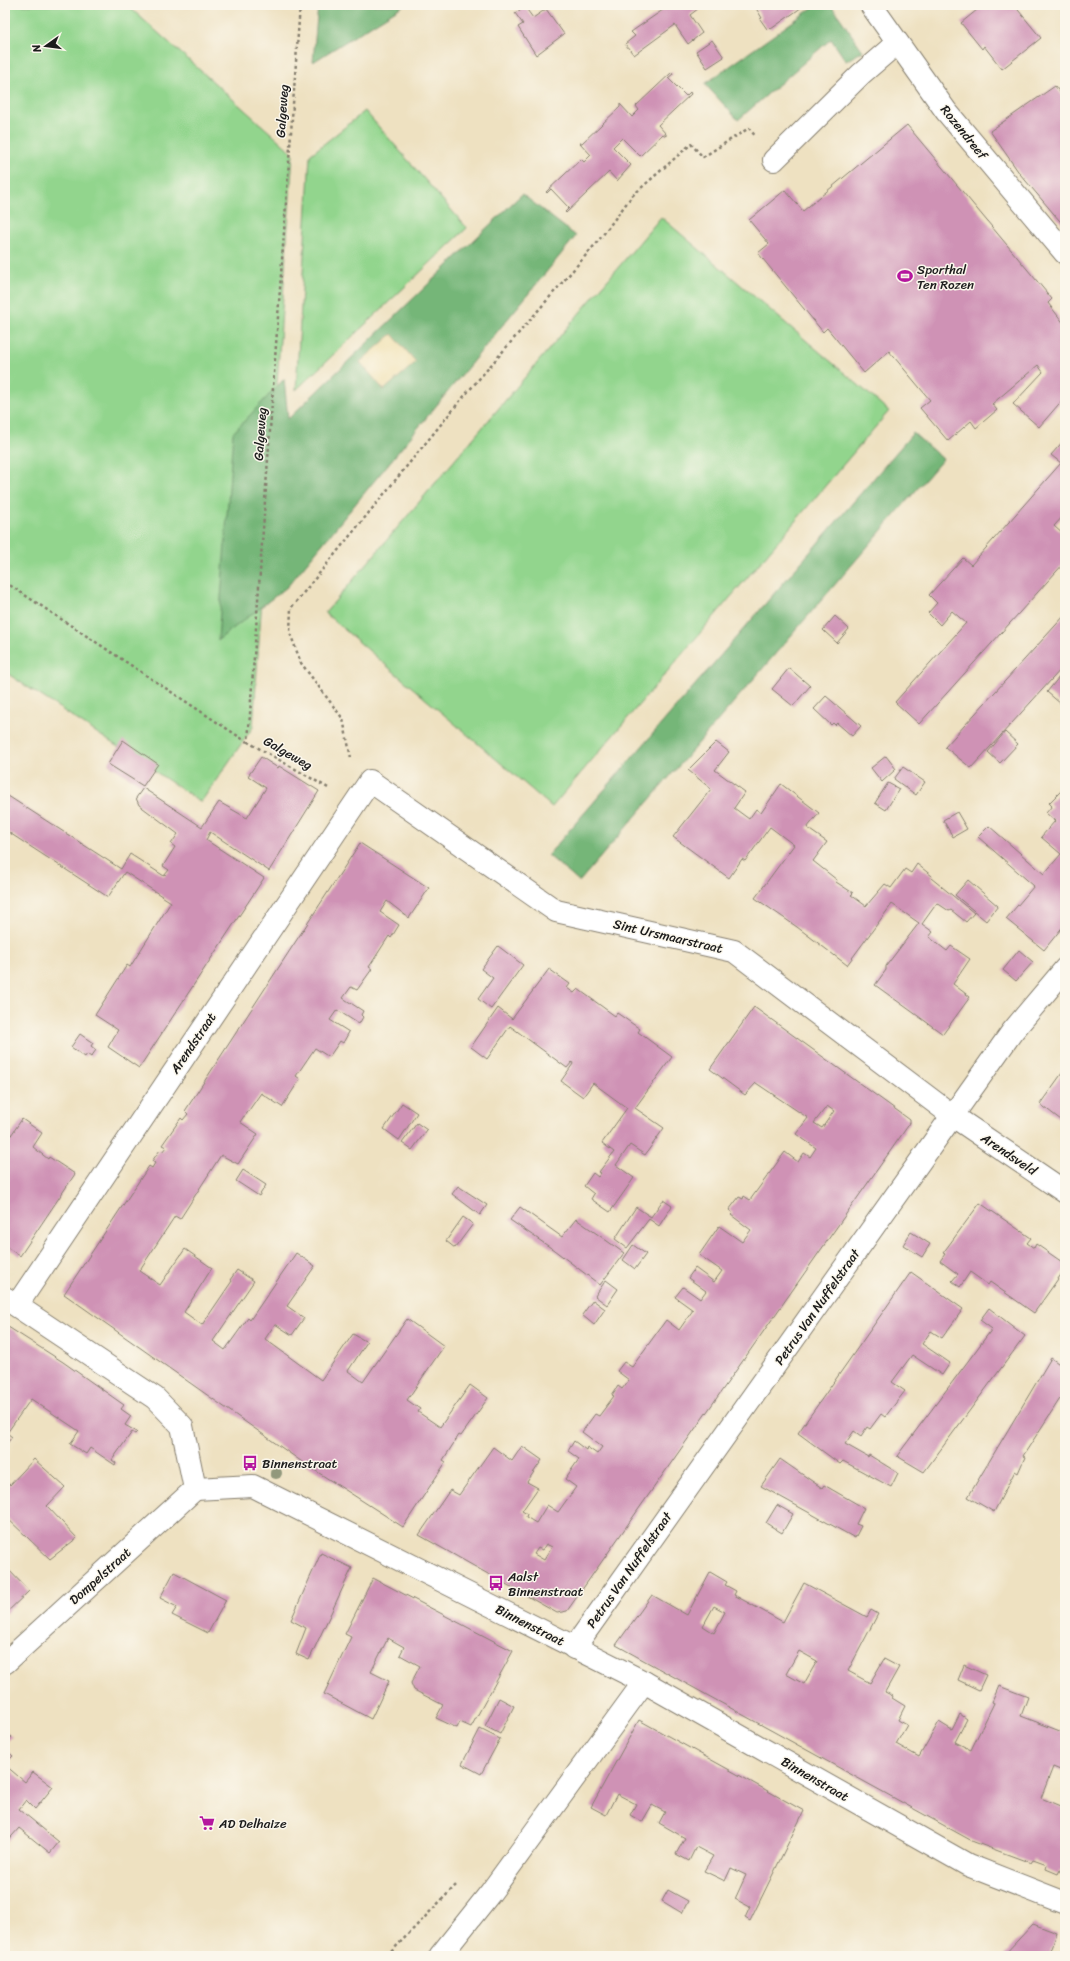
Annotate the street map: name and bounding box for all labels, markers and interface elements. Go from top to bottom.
north arrow [26,26,66,66]
text: N [27,42,47,55]
street label: Galgeweg [269,83,295,138]
street label: Rozendreef [935,99,994,166]
place label: Sporthal Ten Rozen [917,258,974,296]
sports icon: Sporthal Ten Rozen [896,267,914,285]
street label: Galgeweg [247,406,273,461]
street label: Galgeweg [259,730,317,777]
street label: Sint Ursmaarstraat [611,912,725,960]
street label: Arendstraat [163,1007,222,1079]
street label: Arendsveld [975,1126,1043,1182]
street label: Petrus Van Nuffelstraat [768,1243,866,1370]
place label: Binnenstraat [262,1452,338,1475]
bus stop icon: Binnenstraat [241,1454,259,1472]
street label: Petrus Van Nuffelstraat [580,1506,678,1633]
street label: Dompelstraat [64,1541,137,1610]
place label: Aalst Binnenstraat [507,1565,584,1603]
bus stop icon: Aalst Binnenstraat [487,1574,505,1592]
street label: Binnenstraat [491,1598,569,1652]
street label: Binnenstraat [777,1750,854,1808]
place label: AD Delhaize [218,1812,287,1835]
supermarket icon: AD Delhaize [198,1814,216,1832]

